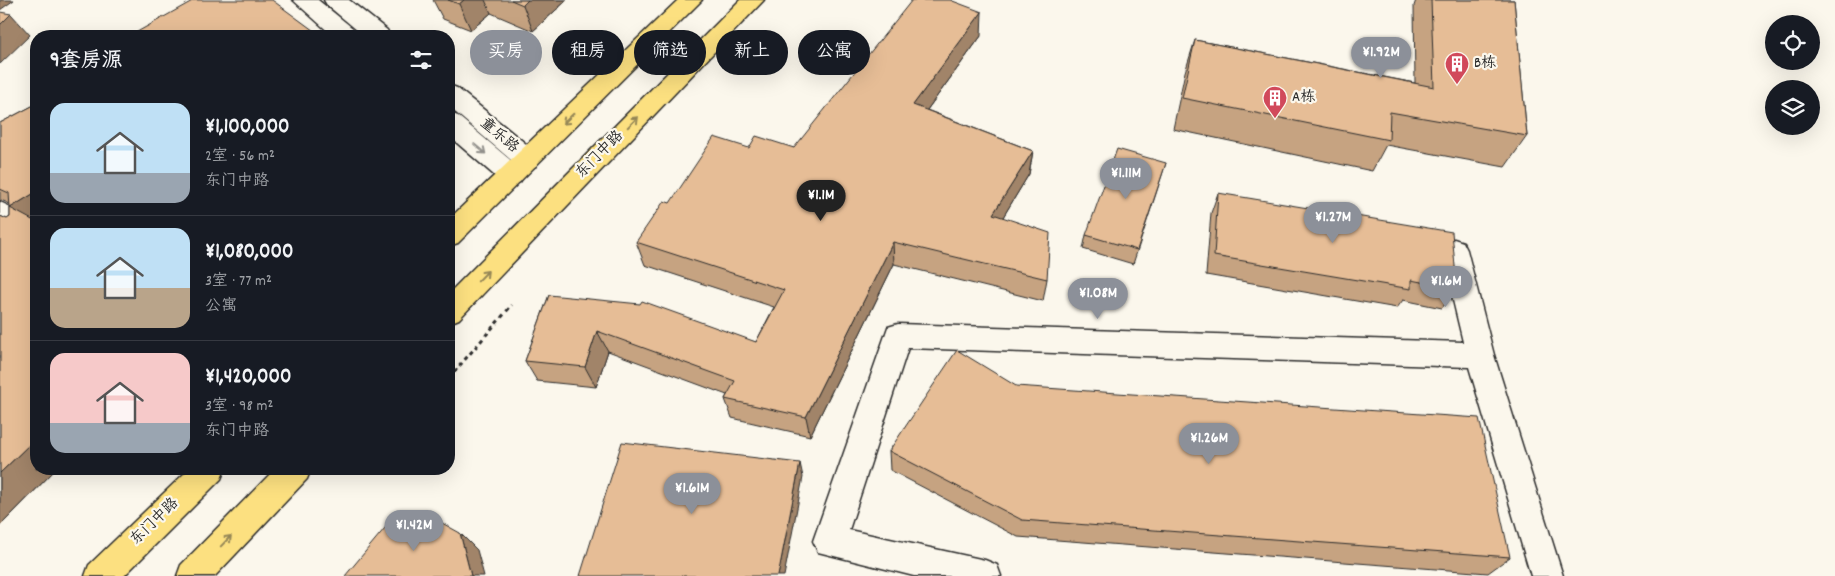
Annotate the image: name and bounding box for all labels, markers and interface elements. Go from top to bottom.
map controls [1765,15,1820,135]
button: locate [1765,15,1820,70]
chip: 买房 [470,30,542,75]
chip: 租房 [552,30,624,75]
chip: 筛选 [634,30,706,75]
chip: 新上 [716,30,788,75]
chip: 公寓 [798,30,870,75]
pin: ¥1.92M [1340,36,1422,79]
text: ¥1.92M [1362,41,1400,64]
icon: filters [407,46,435,74]
text: 9套房源 [50,47,123,77]
building icon: B栋 [1444,51,1470,85]
place label: B栋 [1474,53,1496,75]
button: layers [1765,80,1820,135]
building icon: A栋 [1262,85,1288,119]
place label: A栋 [1292,87,1315,109]
text: ¥1,100,000 [205,113,290,143]
street label: 童乐路 [475,113,523,159]
one-way arrow [562,113,574,125]
one-way arrow [627,116,639,128]
icon: home [90,123,150,183]
street label: 东门中路 [571,126,629,184]
one-way arrow [473,143,486,154]
text: 2室 · 56 m² [205,145,275,168]
pin: ¥1.11M [1085,158,1167,200]
text: ¥1.11M [1111,162,1141,185]
text: 东门中路 [205,170,269,193]
pin: ¥1.1M [786,180,856,222]
text: ¥1.1M [808,184,834,207]
pin: ¥1.27M [1292,202,1374,244]
text: ¥1.27M [1315,206,1351,229]
text: ¥1,080,000 [205,238,293,268]
icon: home [90,248,150,308]
pin: ¥1.6M [1411,266,1481,308]
one-way arrow [477,269,489,282]
text: 3室 · 77 m² [205,270,272,293]
text: ¥1.6M [1430,270,1462,293]
pin: ¥1.08M [1057,278,1139,320]
text: ¥1.08M [1079,282,1117,305]
text: 公寓 [205,295,237,318]
text: ¥1,420,000 [205,363,291,393]
icon: home [90,373,150,433]
text: 3室 · 98 m² [205,395,273,418]
text: 东门中路 [205,420,269,443]
pin: ¥1.26M [1168,422,1250,465]
text: ¥1.26M [1190,427,1228,450]
pin: ¥1.61M [651,472,733,515]
text: ¥1.61M [675,477,709,500]
street label: 东门中路 [126,493,184,551]
pin: ¥1.42M [373,510,455,552]
text: ¥1.42M [396,514,432,537]
one-way arrow [220,535,232,547]

